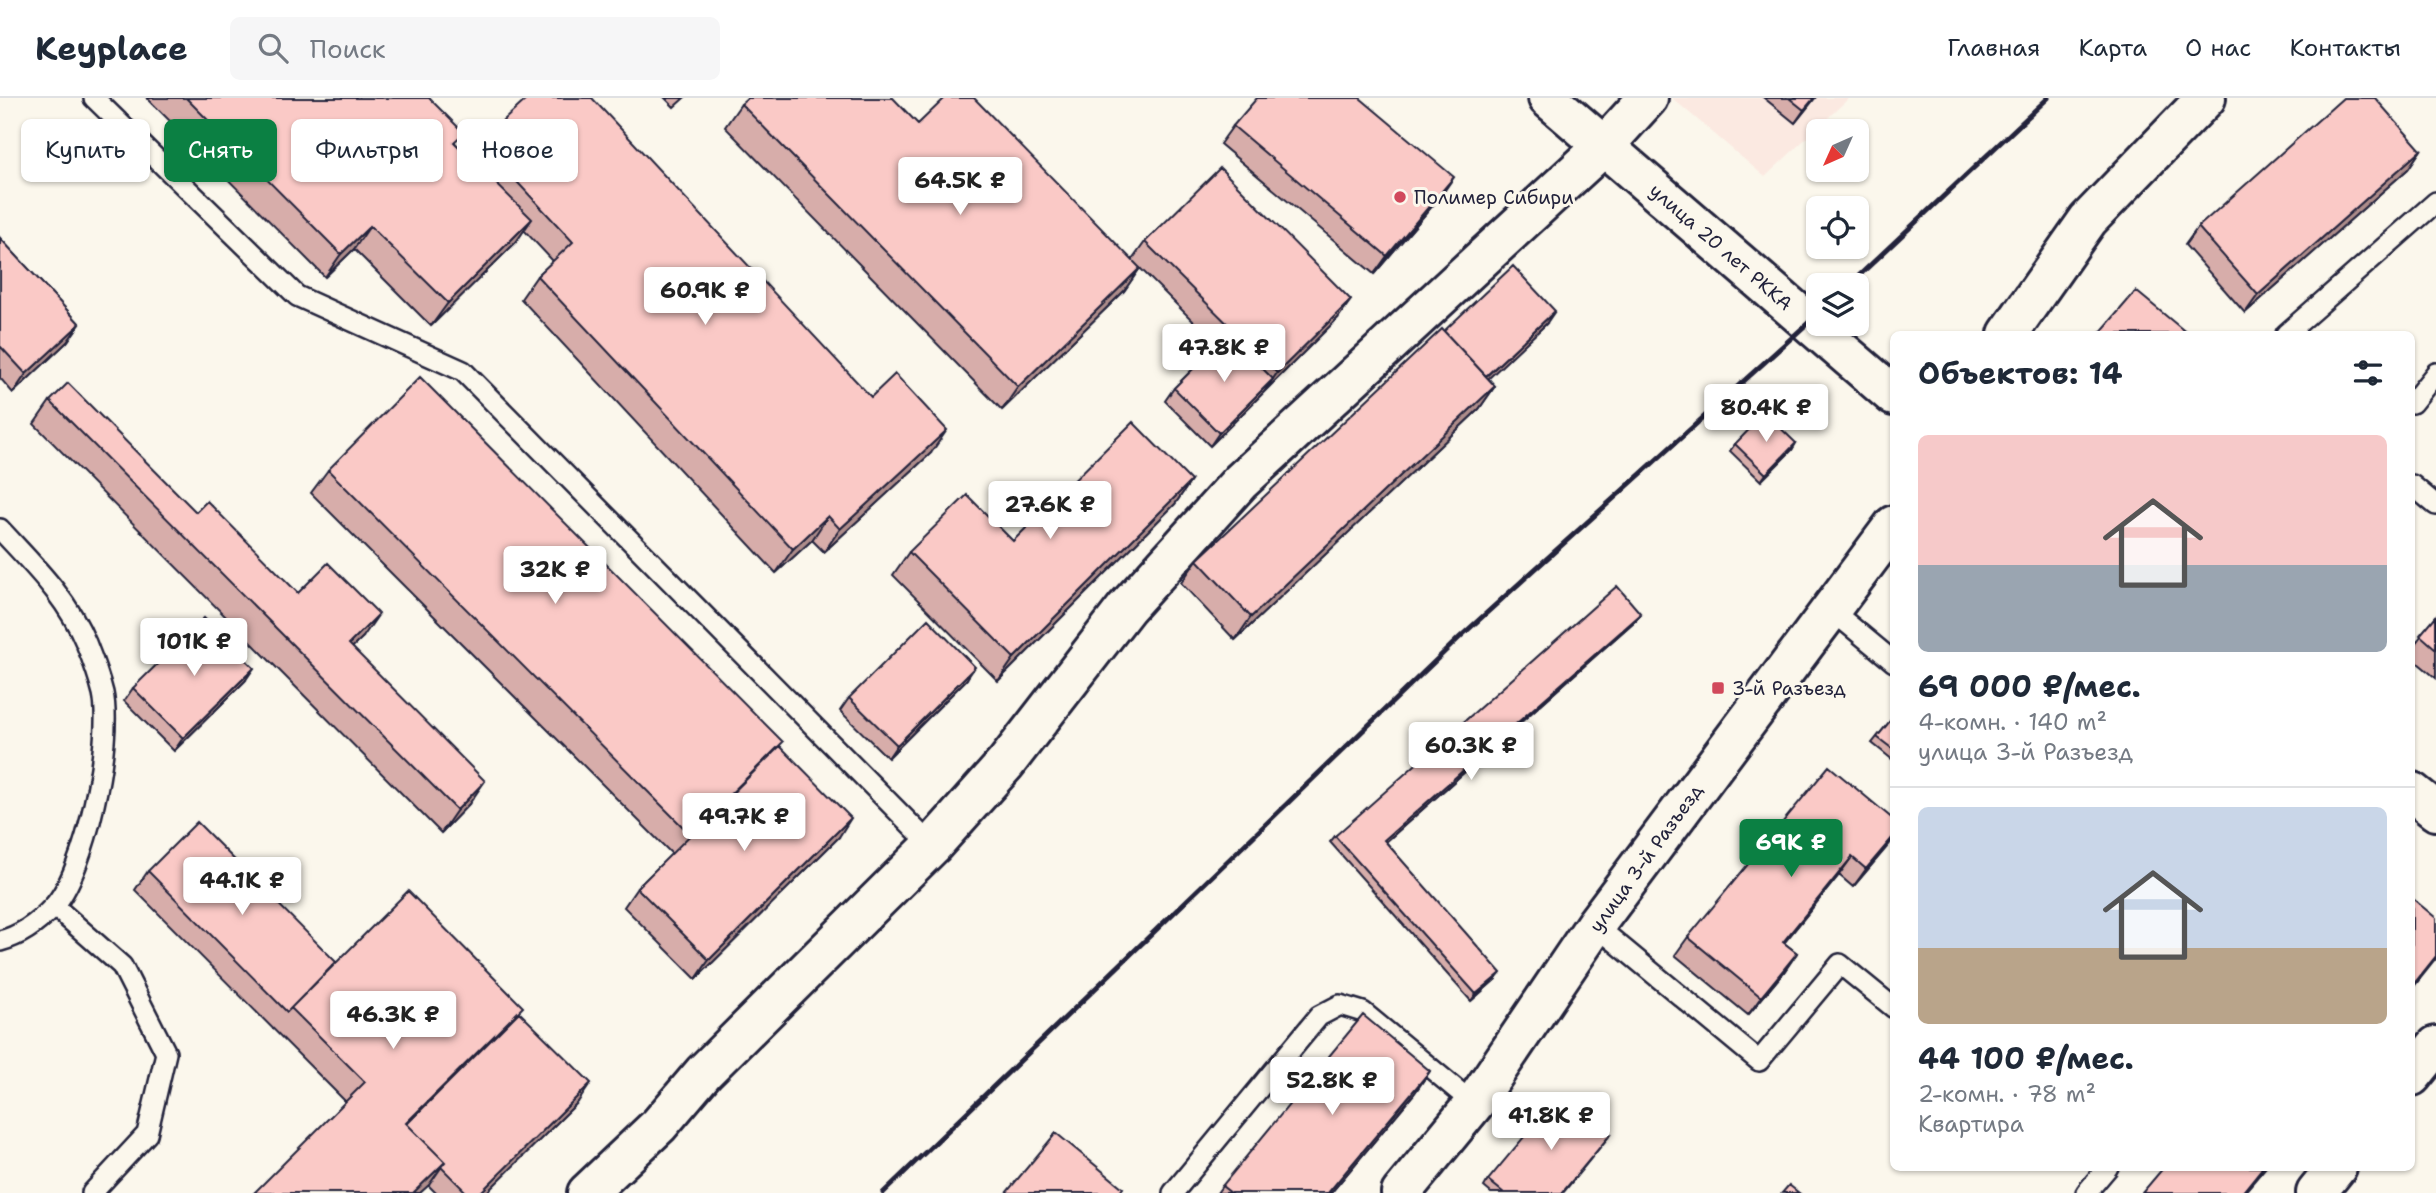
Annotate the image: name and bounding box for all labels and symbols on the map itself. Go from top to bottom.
north arrow [1806,119,1869,182]
pin: 64.5K ₽ [895,158,1025,217]
street label: улица 20 лет РККА [1644,178,1798,316]
place label: Полимер Сибири [1414,185,1574,210]
marker: Полимер Сибири [1392,189,1408,205]
pin: 60.9K ₽ [640,268,770,327]
pin: 47.8K ₽ [1159,324,1289,384]
pin: 80.4K ₽ [1701,384,1831,444]
pin: 27.6K ₽ [985,482,1115,541]
pin: 32K ₽ [506,546,604,606]
pin: 101K ₽ [137,618,251,678]
place label: 3-й Разъезд [1732,676,1846,701]
marker: 3-й Разъезд [1710,680,1726,696]
pin: 60.3K ₽ [1406,722,1536,782]
street label: улица 3-й Разъезд [1584,779,1708,937]
pin: 49.7K ₽ [679,794,809,853]
pin: 69K ₽ [1742,820,1840,879]
pin: 44.1K ₽ [177,858,307,917]
pin: 46.3K ₽ [328,992,458,1051]
pin: 52.8K ₽ [1267,1058,1397,1117]
pin: 41.8K ₽ [1486,1093,1616,1152]

